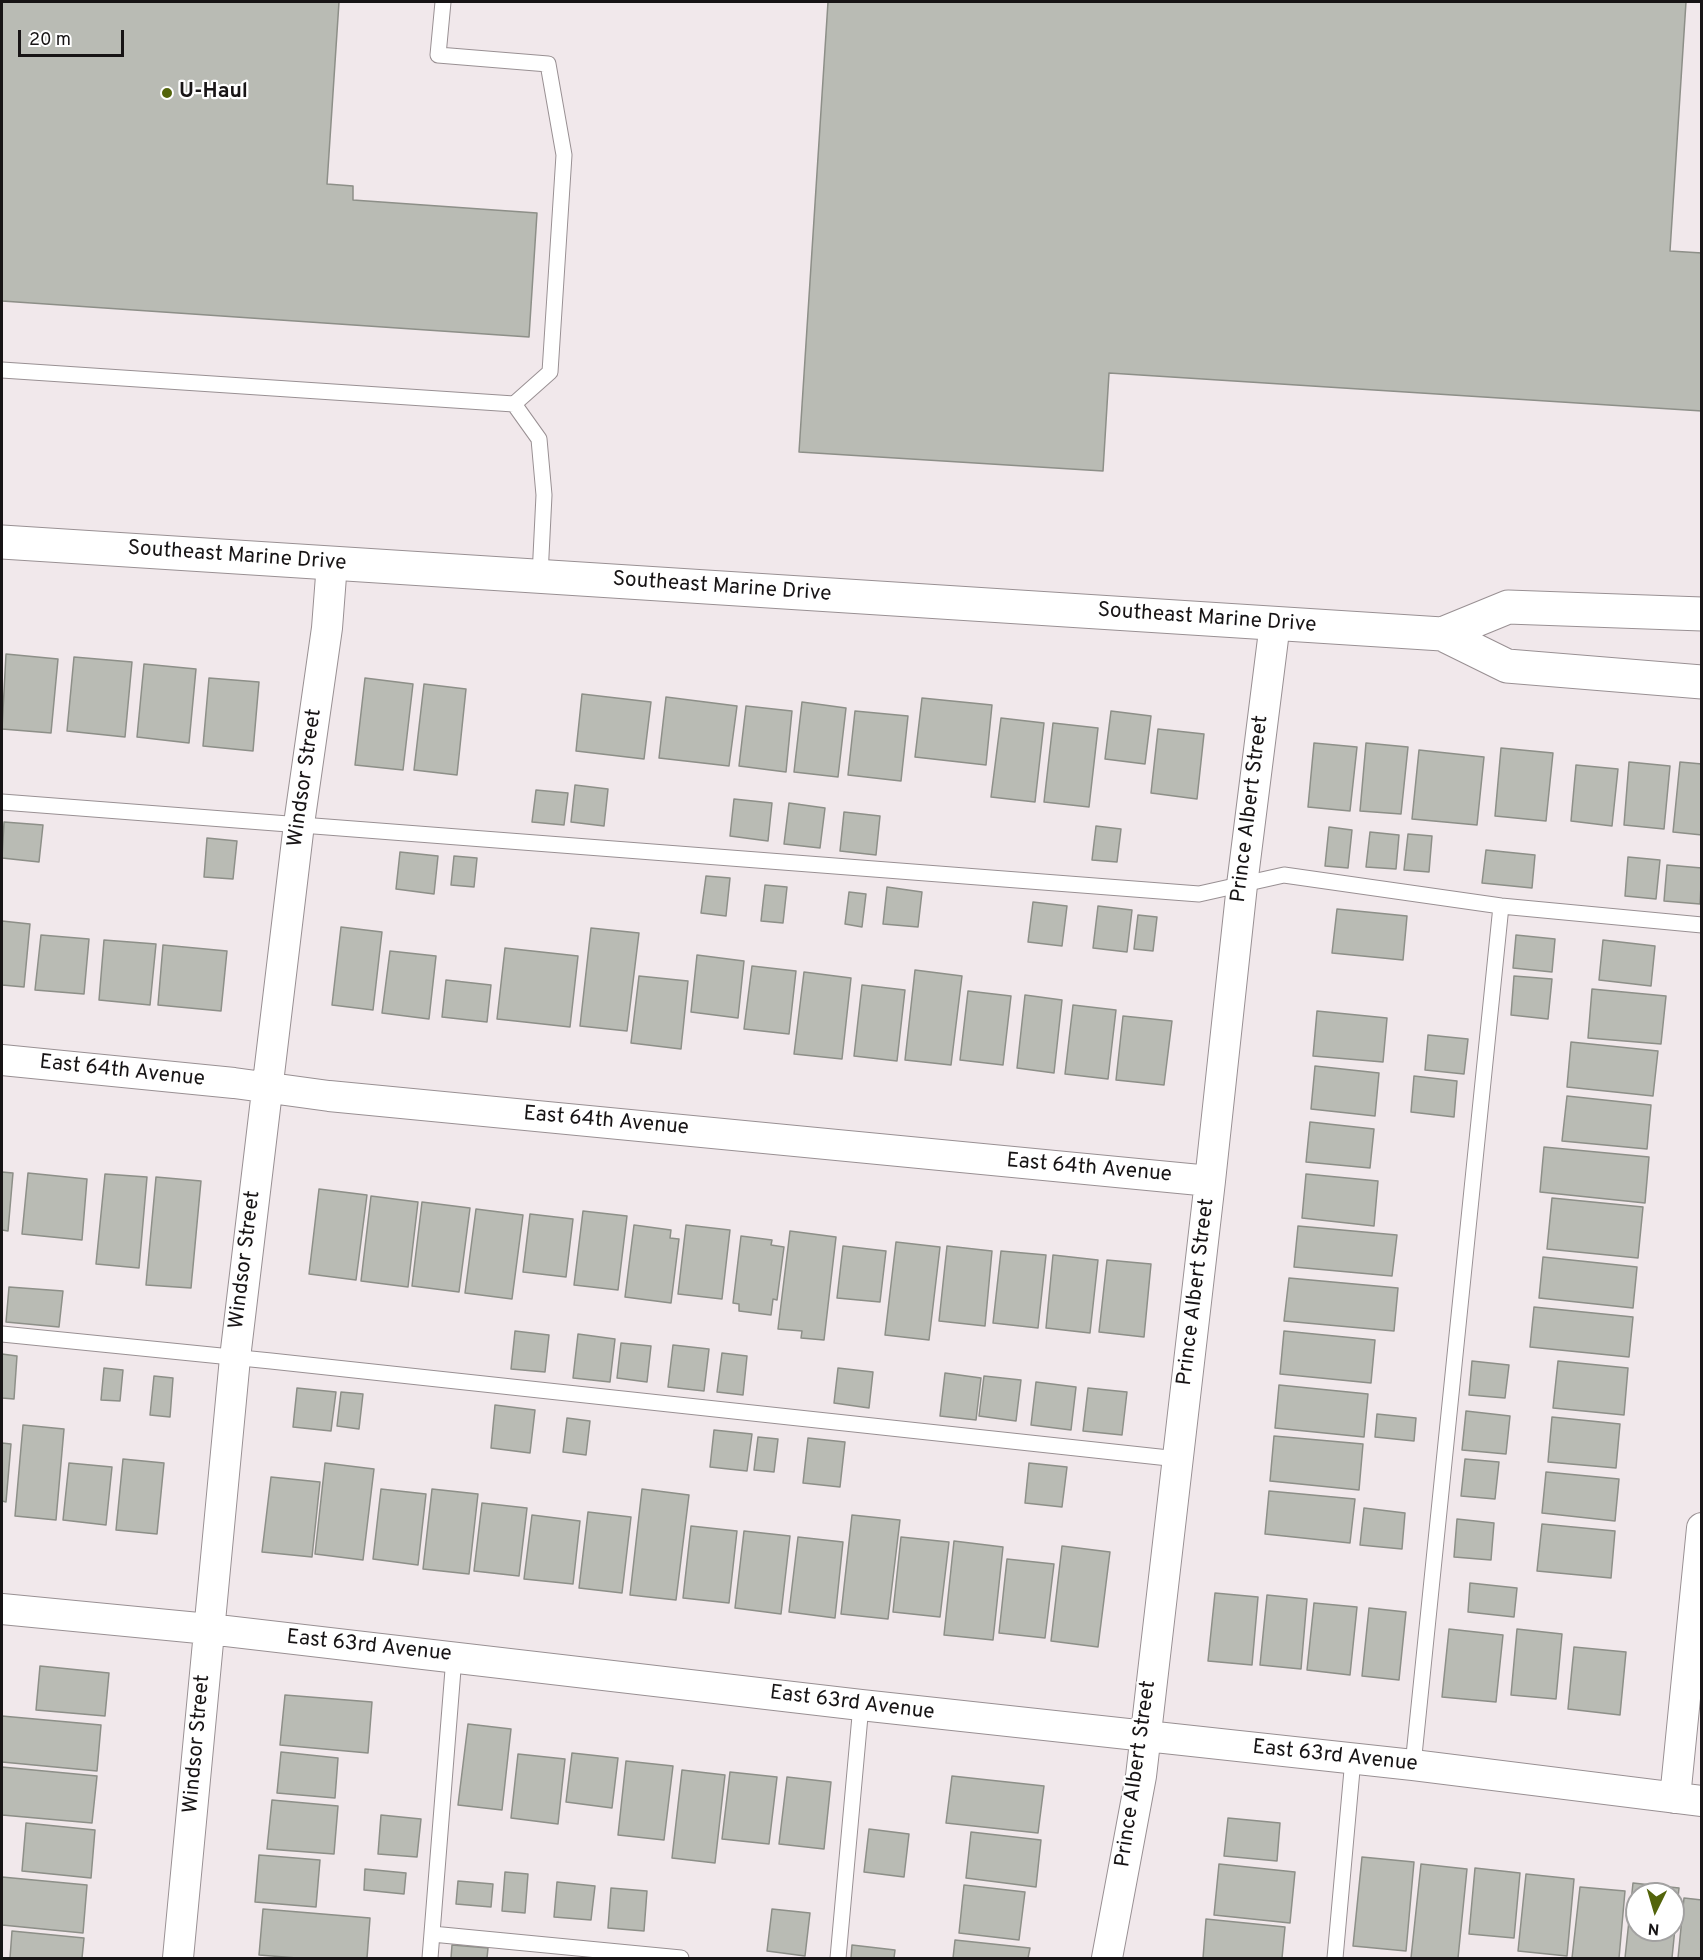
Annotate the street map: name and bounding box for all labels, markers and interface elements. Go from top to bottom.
scale bar [21,18,128,56]
text: 20 m [29,29,71,52]
place label: U-Haul [179,80,248,106]
marker: U-Haul [160,86,174,100]
street label: Southeast Marine Drive [127,537,347,577]
street label: Southeast Marine Drive [612,568,832,608]
street label: Southeast Marine Drive [1097,599,1317,639]
street label: Windsor Street [284,707,328,849]
street label: Prince Albert Street [1227,714,1275,904]
street label: East 64th Avenue [38,1051,206,1093]
street label: East 64th Avenue [522,1102,690,1142]
street label: East 64th Avenue [1005,1149,1173,1189]
street label: Windsor Street [225,1189,267,1331]
street label: Prince Albert Street [1173,1197,1221,1387]
street label: East 63rd Avenue [285,1626,453,1668]
street label: Windsor Street [179,1674,217,1814]
street label: Prince Albert Street [1111,1679,1163,1869]
street label: East 63rd Avenue [768,1681,936,1727]
street label: East 63rd Avenue [1251,1736,1419,1778]
north arrow [1625,1882,1685,1942]
text: N [1647,1917,1660,1938]

